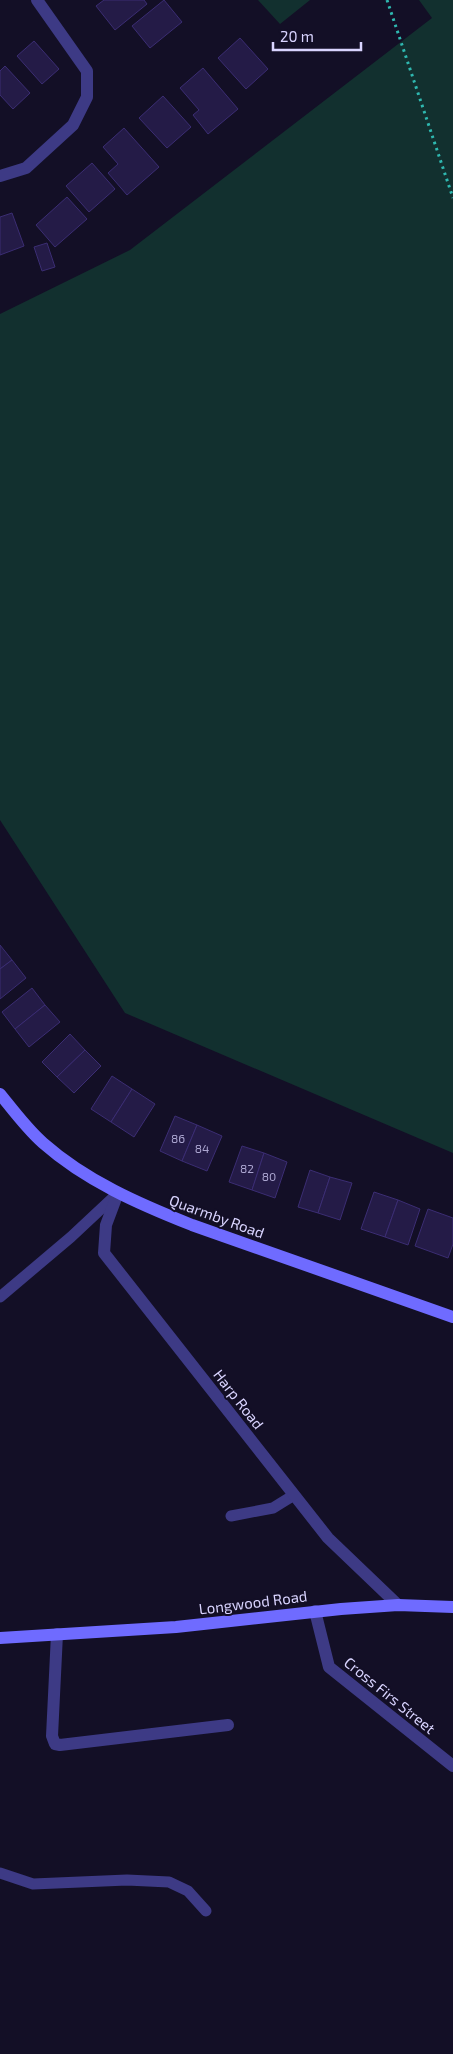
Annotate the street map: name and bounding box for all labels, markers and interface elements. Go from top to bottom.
scale bar [273,20,360,52]
text: 20 m [280,27,314,45]
house number: 86 [171,1131,185,1145]
house number: 84 [195,1141,209,1155]
house number: 82 [240,1161,254,1175]
house number: 80 [262,1169,276,1183]
street label: Quarmby Road [167,1190,267,1242]
street label: Harp Road [210,1366,268,1432]
street label: Longwood Road [198,1586,308,1618]
street label: Cross Firs Street [341,1653,439,1737]

